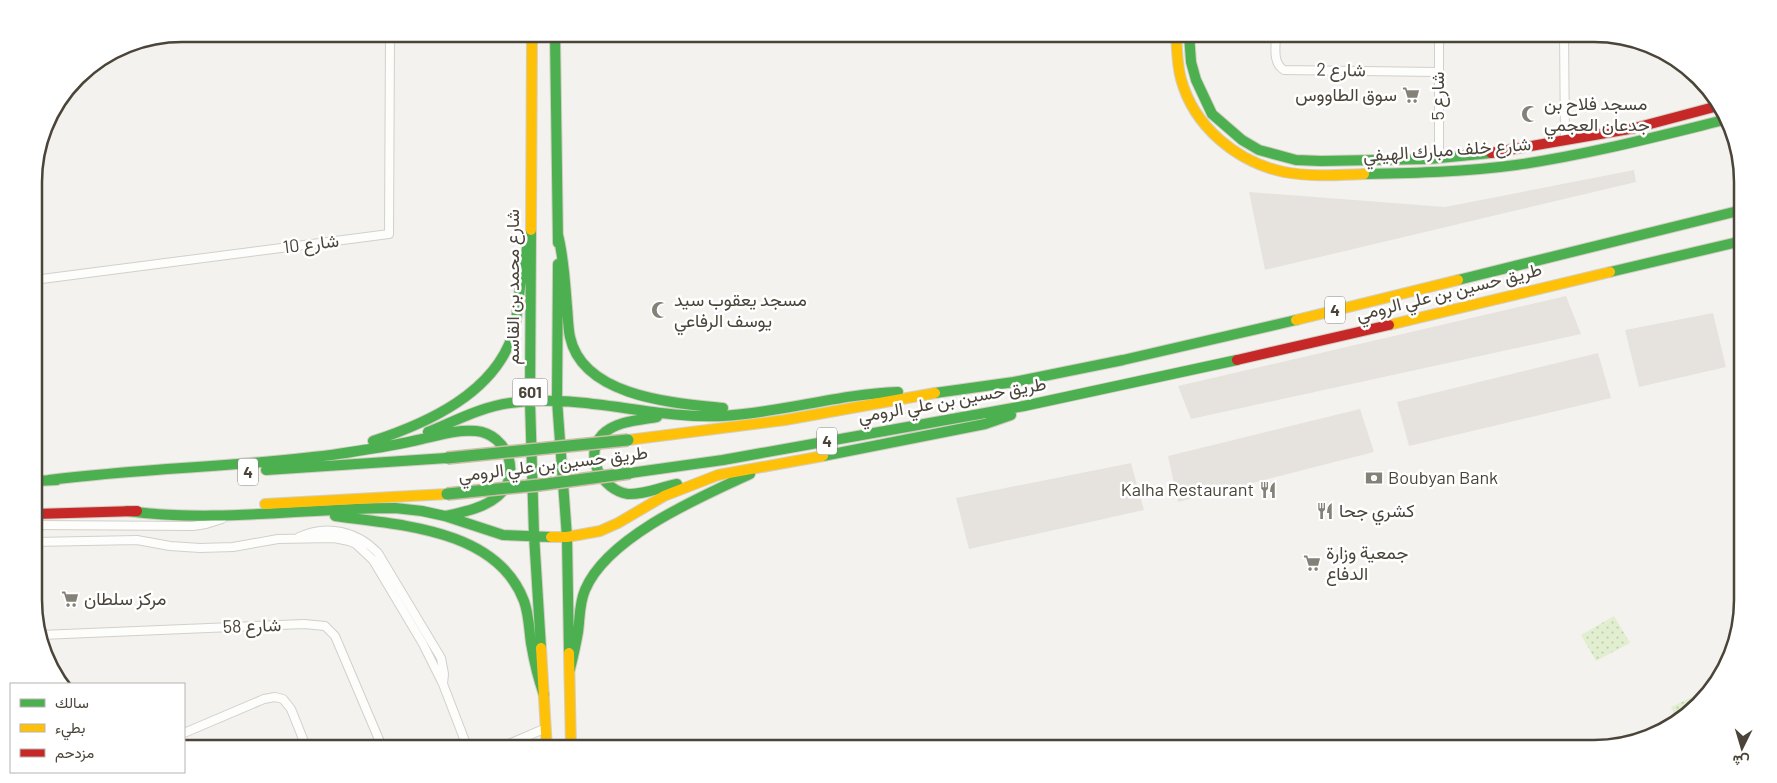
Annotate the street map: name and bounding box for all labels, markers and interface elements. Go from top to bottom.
street label: شارع 2 [1316,58,1366,82]
street label: شارع 5 [1426,71,1450,121]
place label: سوق الطاووس [1295,83,1397,106]
supermarket icon: سوق الطاووس [1401,85,1421,105]
place label: مسجد فلاح بن جدعان العجمي [1544,92,1650,140]
mosque icon: مسجد فلاح بن جدعان العجمي [1520,104,1540,124]
street label: شارع خلف مبارك الهيفي [1362,132,1532,171]
street label: شارع محمد بن القاسم [501,209,525,365]
street label: شارع 10 [282,229,340,259]
street label: طريق حسين بن علي الرومي [1354,257,1545,330]
place label: مسجد يعقوب سيد يوسف الرفاعي [674,288,807,336]
road number: 4 [1325,296,1345,324]
mosque icon: مسجد يعقوب سيد يوسف الرفاعي [650,300,670,320]
street label: طريق حسين بن علي الرومي [856,372,1049,431]
road number: 601 [512,378,548,406]
road number: 4 [817,428,837,454]
street label: طريق حسين بن علي الرومي [457,440,649,491]
road number: 4 [238,458,258,486]
place label: Boubyan Bank [1388,466,1498,488]
bank icon: Boubyan Bank [1364,468,1384,488]
place label: Kalha Restaurant [1121,478,1254,500]
restaurant icon: Kalha Restaurant [1258,480,1278,500]
place label: كشري جحا [1339,499,1414,526]
restaurant icon: كشري جحا [1315,501,1335,521]
place label: جمعية وزارة الدفاع [1326,541,1408,586]
supermarket icon: جمعية وزارة الدفاع [1302,553,1322,573]
place label: مركز سلطان [84,587,166,610]
supermarket icon: مركز سلطان [60,589,80,609]
street label: شارع 58 [222,613,282,639]
legend [10,683,185,773]
text: سالك [55,693,89,711]
text: بطيء [55,718,85,741]
north arrow [1717,723,1767,773]
text: مزدحم [55,743,94,763]
text: ش [1732,751,1750,771]

